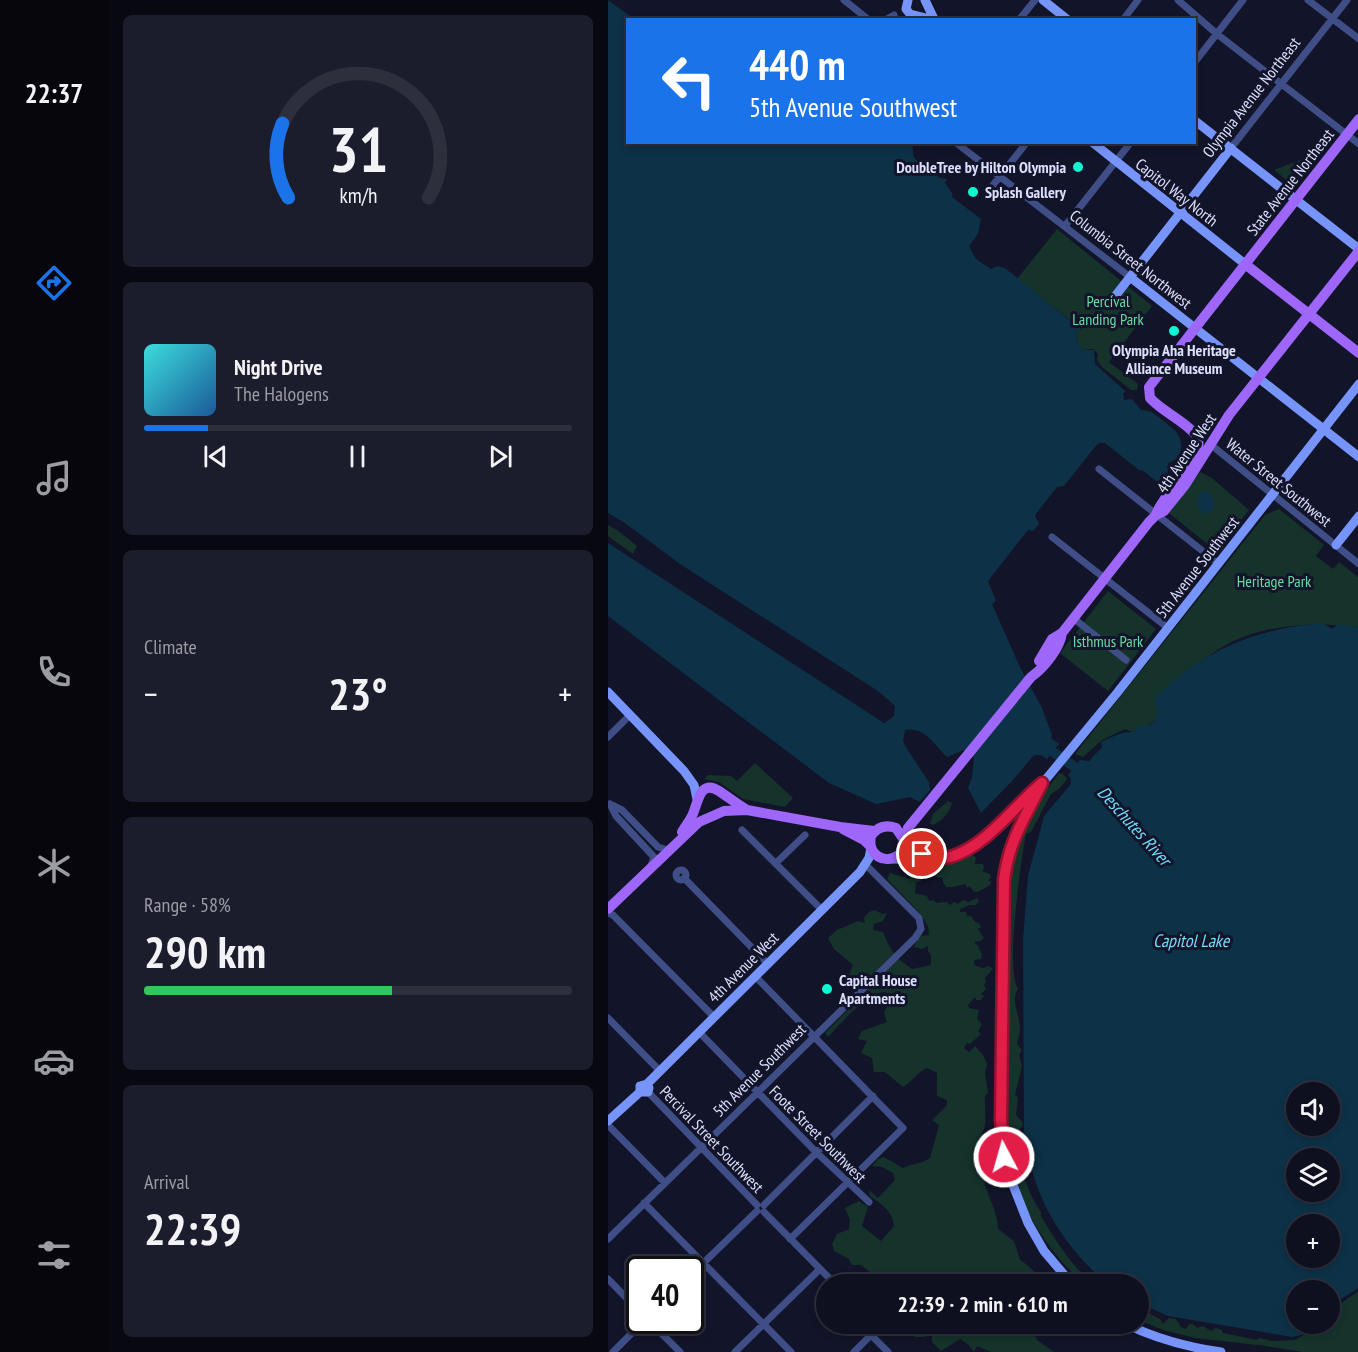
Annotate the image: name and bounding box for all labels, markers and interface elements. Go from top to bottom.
street label: Olympia Avenue Northeast [1198,32,1305,161]
text: 440 m [749,37,846,92]
icon: left [650,42,728,120]
text: 22:37 [25,76,83,110]
text: 5th Avenue Southwest [749,90,957,124]
text: 31 [328,108,388,189]
street label: State Avenue Northeast [1242,124,1338,239]
street label: Capitol Way North [1132,154,1222,230]
place label: DoubleTree by Hilton Olympia [896,157,1066,177]
marker: DoubleTree by Hilton Olympia [1071,160,1085,174]
text: km/h [339,182,377,210]
place label: Splash Gallery [985,182,1066,202]
marker: Splash Gallery [966,185,980,199]
street label: Columbia Street Northwest [1066,205,1196,313]
icon: directions [33,262,75,304]
park label: Percival Landing Park [1072,291,1144,329]
marker: Olympia Aha Heritage Alliance Museum [1167,324,1181,338]
place label: Olympia Aha Heritage Alliance Museum [1112,340,1236,378]
text: Night Drive [234,353,323,381]
text: The Halogens [234,381,329,407]
street label: 4th Avenue West [1152,409,1220,497]
street label: Water Street Southwest [1222,433,1336,531]
icon: previous [199,440,232,473]
icon: pause [341,440,374,473]
icon: next [484,440,517,473]
icon: music [33,457,75,499]
street label: 5th Avenue Southwest [1151,512,1243,622]
park label: Heritage Park [1237,571,1312,591]
park label: Isthmus Park [1073,631,1144,651]
text: Climate [144,634,197,660]
icon: phone [33,651,75,693]
text: 23° [328,664,388,722]
text: − [144,672,158,715]
text: + [558,672,572,715]
water label: Deschutes River [1093,781,1178,872]
pin [896,828,947,879]
icon: arrive [905,837,938,870]
icon: climate [33,845,75,887]
text: Range · 58% [144,892,231,918]
text: 290 km [144,922,266,980]
street label: 4th Avenue West [703,927,783,1007]
water label: Capitol Lake [1153,929,1231,952]
place label: Capital House Apartments [838,970,917,1008]
marker: Capital House Apartments [820,982,834,996]
street label: 5th Avenue Southwest [708,1019,810,1121]
icon: car [33,1040,75,1082]
street label: Percival Street Southwest [656,1081,769,1197]
street label: Foote Street Southwest [765,1081,871,1187]
map controls [1286,1082,1340,1334]
button: sound [1286,1082,1340,1136]
position arrow [972,1125,1036,1189]
button: layers [1286,1148,1340,1202]
text: Arrival [144,1169,189,1195]
text: 22:39 [144,1199,241,1257]
button: + [1286,1214,1340,1268]
icon: filters [33,1234,75,1276]
speed limit sign: 40 [626,1256,704,1334]
button: − [1286,1280,1340,1334]
text: 22:39 · 2 min · 610 m [897,1290,1068,1318]

